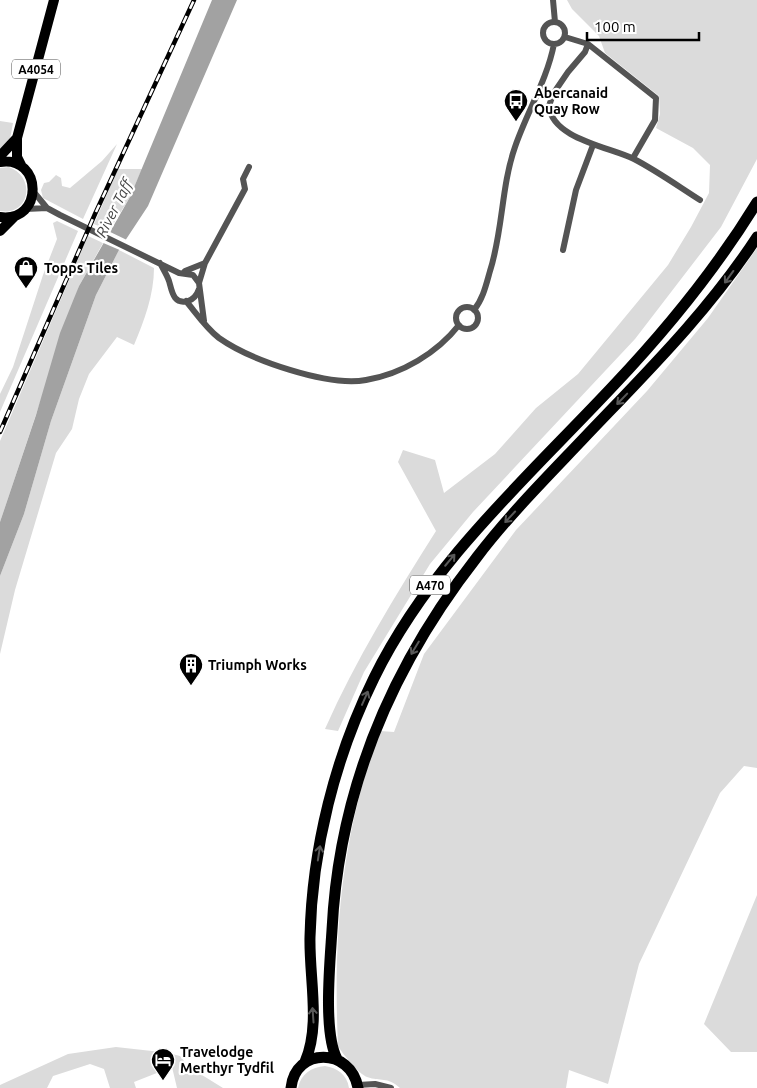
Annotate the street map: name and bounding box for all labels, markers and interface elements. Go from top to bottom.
scale bar [587,10,700,42]
text: 100 m [594,18,636,35]
road number: A4054 [12,60,60,78]
place label: Abercanaid Quay Row [534,85,608,117]
bus stop icon: Abercanaid Quay Row [503,88,529,122]
water label: River Taff [92,174,137,240]
shop icon: Topps Tiles [13,255,39,289]
place label: Topps Tiles [44,260,119,276]
one-way arrow [724,270,734,284]
one-way arrow [616,393,628,405]
one-way arrow [505,511,516,524]
one-way arrow [445,554,456,567]
road number: A470 [410,576,450,594]
one-way arrow [409,641,419,655]
building icon: Triumph Works [178,652,204,686]
place label: Triumph Works [208,657,307,673]
one-way arrow [361,691,371,706]
one-way arrow [314,846,324,862]
one-way arrow [308,1008,317,1024]
place label: Travelodge Merthyr Tydfil [180,1044,274,1076]
hotel icon: Travelodge Merthyr Tydfil [150,1047,176,1081]

